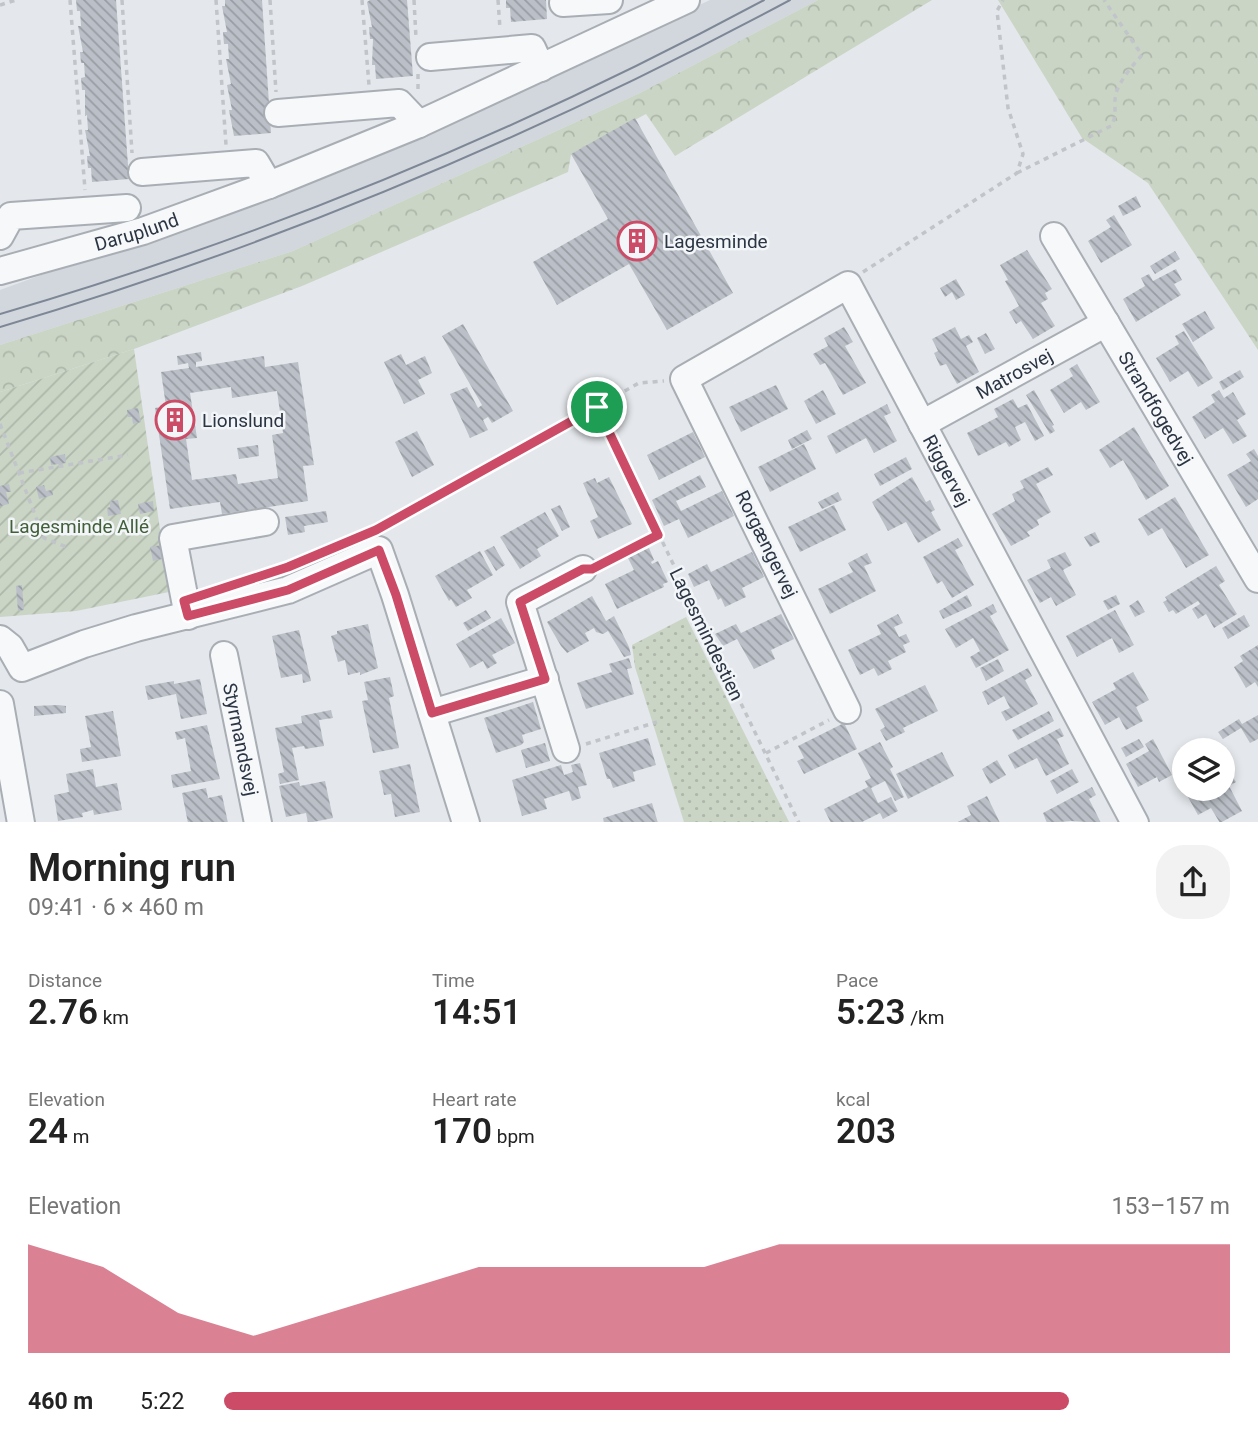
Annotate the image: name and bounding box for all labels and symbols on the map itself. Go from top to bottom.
street label: Daruplund [92,208,182,256]
building icon: Lagesminde [616,220,658,262]
place label: Lagesminde [664,230,768,253]
street label: Matrosvej [972,344,1057,404]
street label: Strandfogedvej [1113,347,1198,469]
pin [567,377,627,437]
building icon: Lionslund [154,399,196,441]
place label: Lionslund [202,409,284,432]
street label: Riggervej [918,431,975,510]
street label: Rorgængervej [731,487,803,602]
park label: Lagesminde Allé [9,515,149,538]
street label: Lagesmindestien [664,564,749,704]
street label: Styrmandsvej [218,681,263,798]

